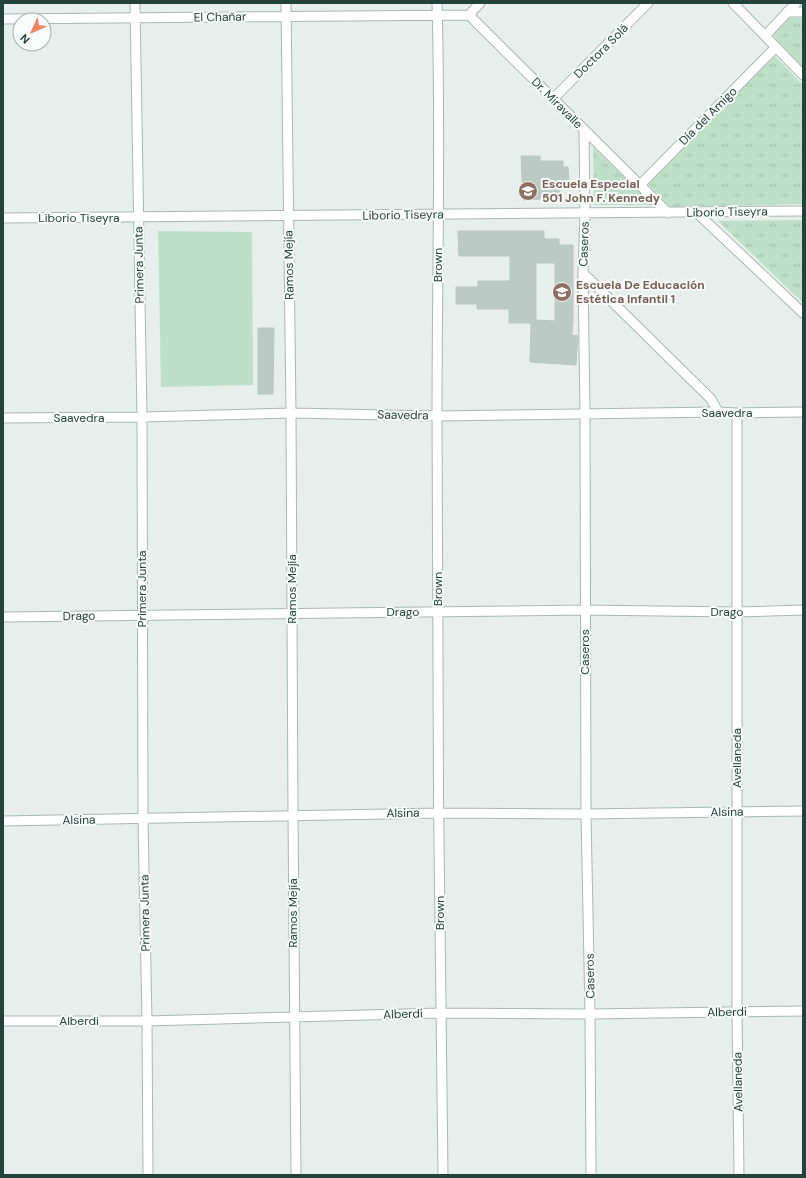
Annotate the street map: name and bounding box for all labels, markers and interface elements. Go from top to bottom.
street label: El Chañar [194,9,247,25]
north arrow [12,12,52,52]
street label: Doctora Solá [570,20,632,82]
text: N [17,31,33,47]
street label: Dr. Miravalle [528,74,586,132]
street label: Día del Amigo [675,83,741,149]
place label: Escuela Especial 501 John F. Kennedy [542,176,661,206]
school or university icon: Escuela Especial 501 John F. Kennedy [517,180,539,202]
street label: Liborio Tiseyra [686,203,768,221]
street label: Liborio Tiseyra [362,206,444,224]
street label: Liborio Tiseyra [38,210,120,226]
street label: Caseros [575,221,593,267]
street label: Primera Junta [130,226,148,304]
street label: Ramos Mejía [280,230,298,300]
street label: Brown [430,248,446,282]
place label: Escuela De Educación Estética Infantil 1 [576,277,705,307]
school or university icon: Escuela De Educación Estética Infantil 1 [551,281,573,303]
street label: Saavedra [701,405,753,421]
street label: Saavedra [377,407,429,423]
street label: Saavedra [53,410,105,426]
street label: Primera Junta [134,551,150,627]
street label: Ramos Mejía [284,554,300,624]
street label: Brown [430,572,446,606]
street label: Drago [387,604,419,620]
street label: Drago [711,604,743,620]
street label: Drago [62,608,96,624]
street label: Caseros [577,629,593,675]
street label: Avellaneda [729,728,745,788]
street label: Alsina [710,804,744,820]
street label: Alsina [386,805,420,821]
street label: Alsina [62,812,96,828]
street label: Primera Junta [136,874,154,952]
street label: Ramos Mejía [285,878,301,948]
street label: Brown [432,896,448,930]
street label: Caseros [582,953,598,999]
street label: Alberdi [707,1004,747,1020]
street label: Alberdi [383,1005,423,1023]
street label: Alberdi [59,1013,99,1029]
street label: Avellaneda [729,1052,747,1112]

